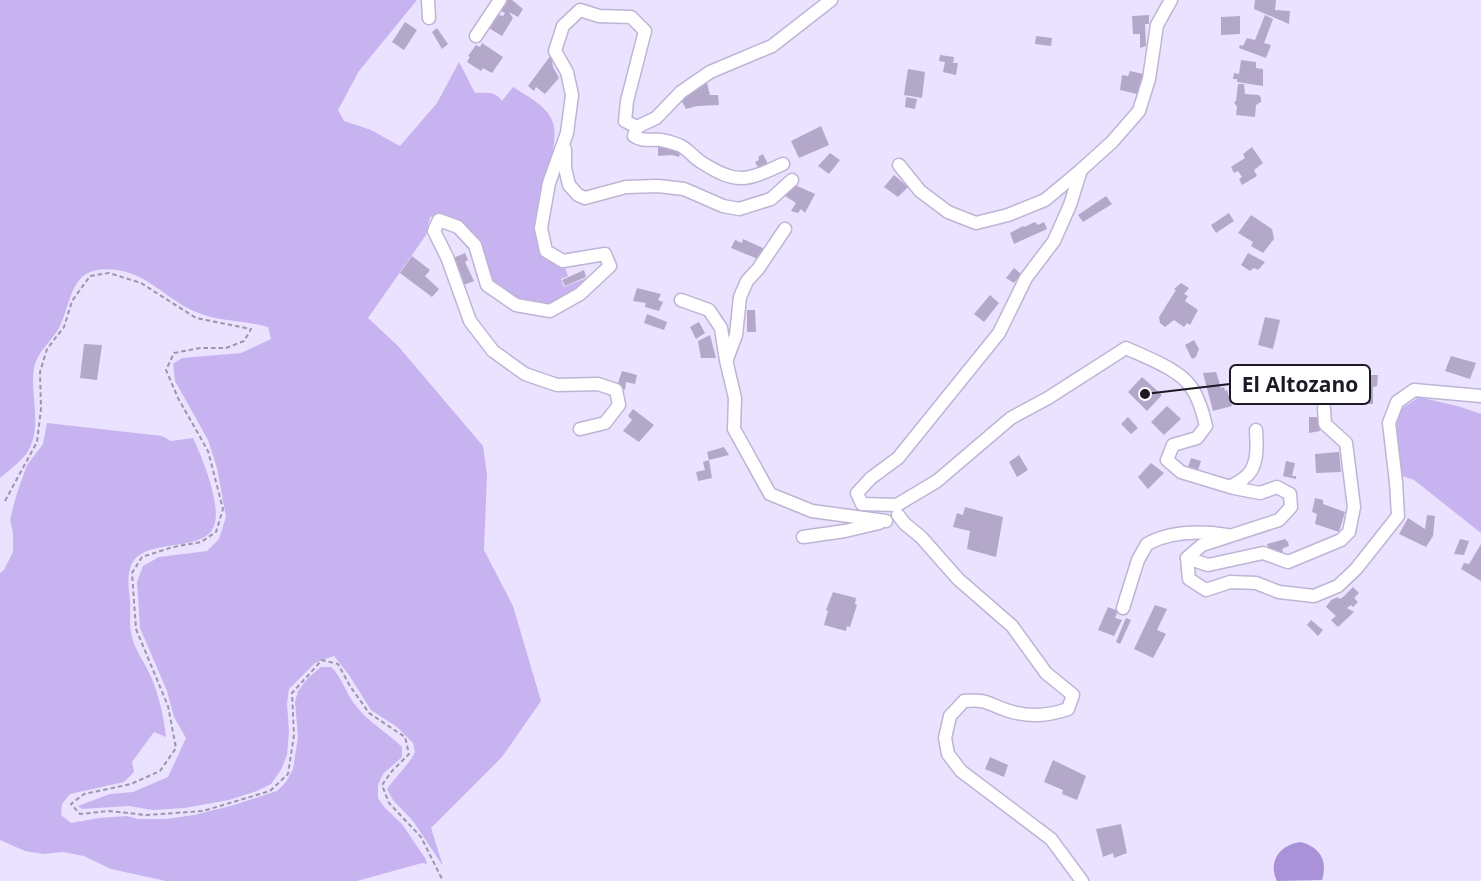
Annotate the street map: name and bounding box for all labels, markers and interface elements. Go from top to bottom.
callout: El Altozano [1230,365,1370,404]
text: El Altozano [1242,370,1358,398]

